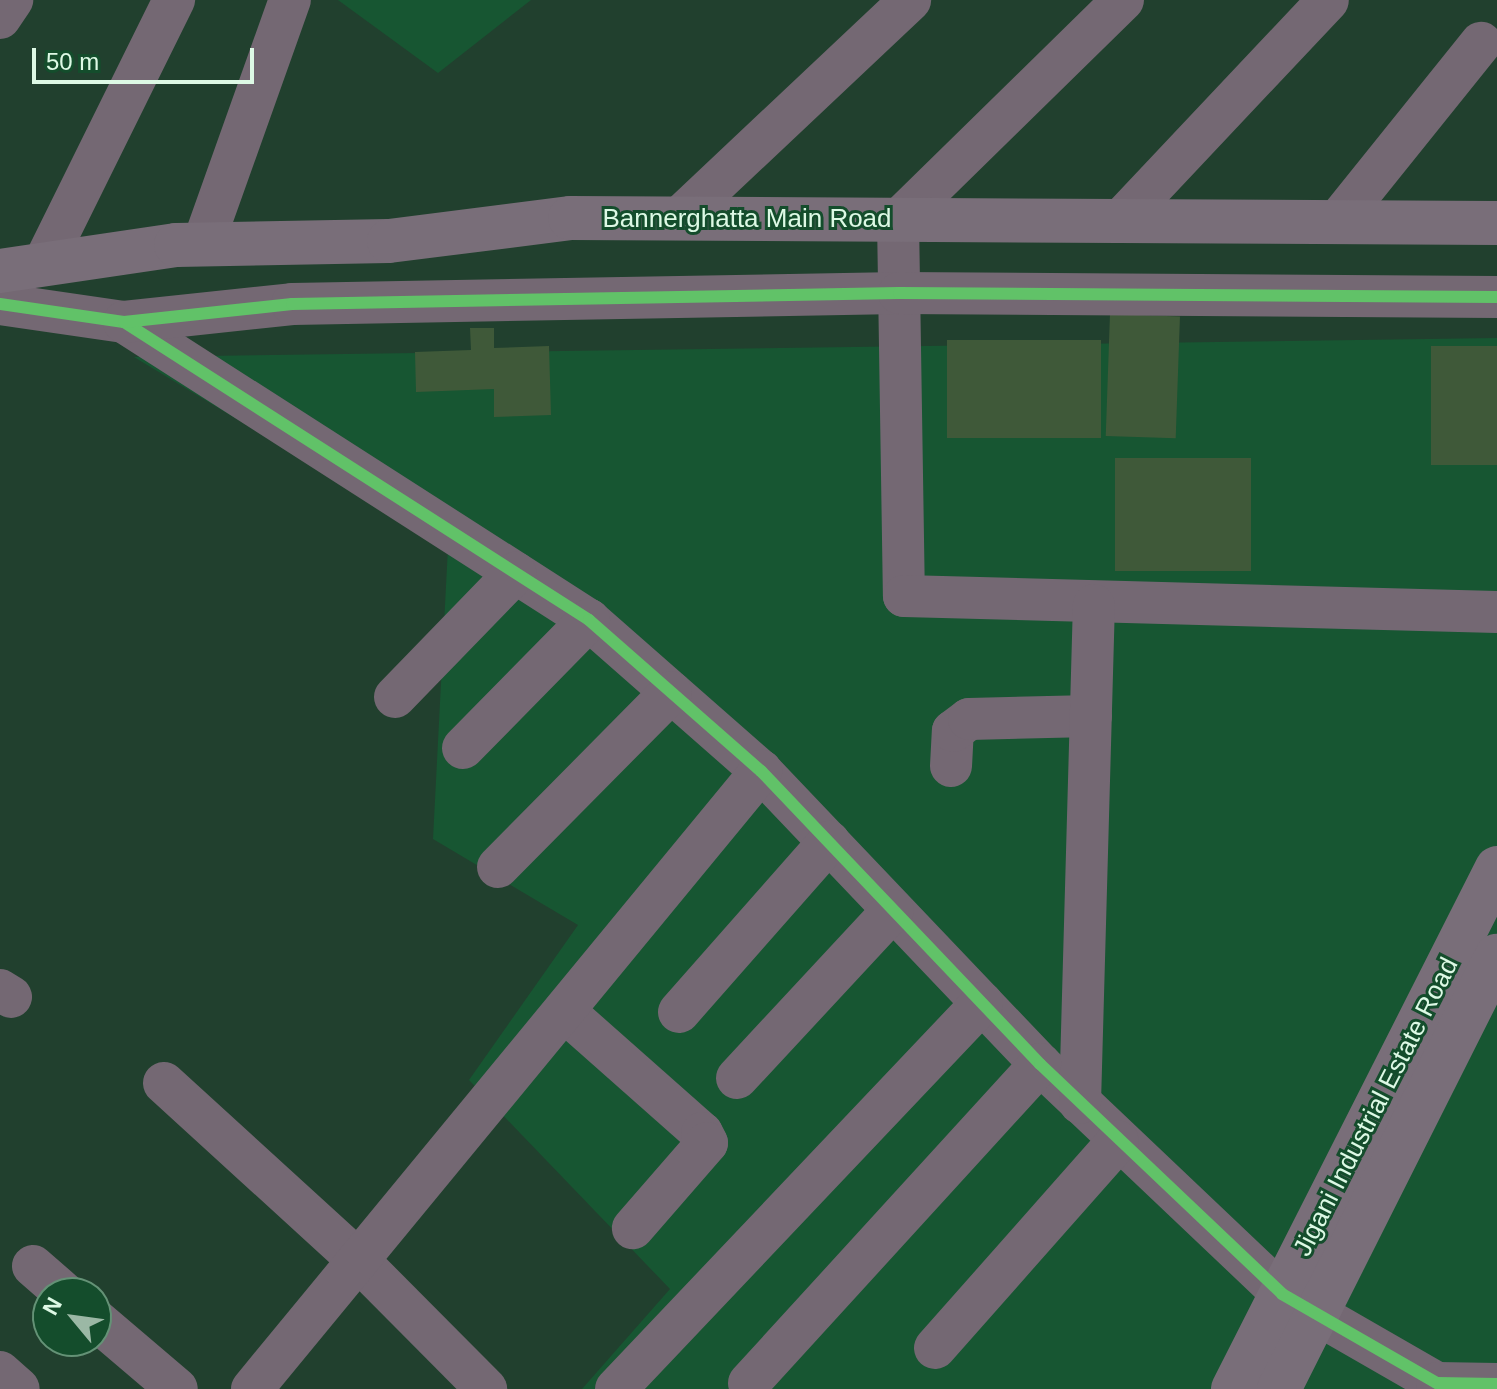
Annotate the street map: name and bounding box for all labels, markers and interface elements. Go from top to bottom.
scale bar [36,32,258,82]
text: 50 m [46,48,99,75]
street label: Bannerghatta Main Road [602,203,892,235]
street label: Jigani Industrial Estate Road [1287,952,1465,1262]
north arrow [32,1277,112,1357]
text: N [38,1293,67,1319]

